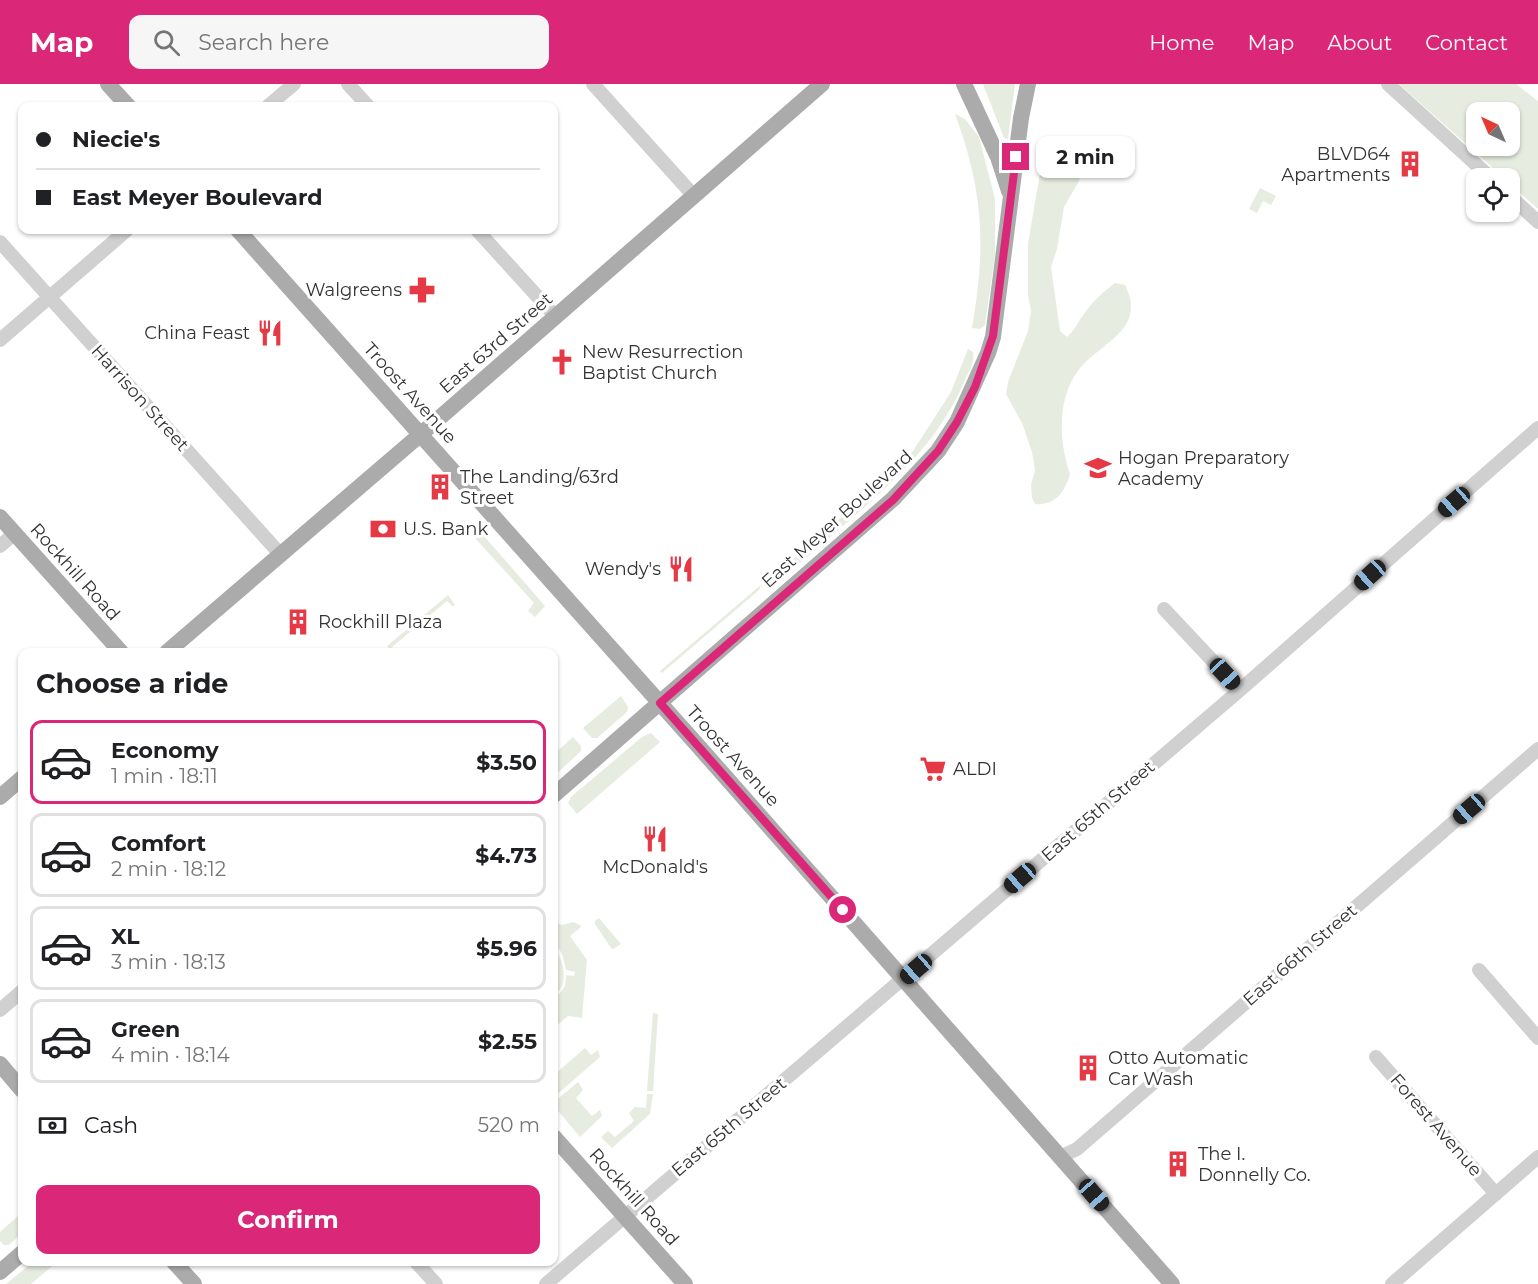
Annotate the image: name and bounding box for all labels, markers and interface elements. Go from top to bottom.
search box [129,15,549,69]
text: Map [30,25,93,59]
icon: search [150,26,183,59]
text: Search here [198,29,329,56]
text: Home [1149,30,1214,55]
text: Map [1247,30,1294,55]
text: About [1327,30,1392,55]
text: Contact [1425,30,1508,55]
north arrow [1466,102,1520,156]
map controls [1466,102,1520,222]
text: Niecie's [72,126,160,153]
callout: 2 min [1037,136,1136,178]
route end [1002,143,1029,170]
place label: BLVD64 Apartments [1281,143,1390,186]
text: 2 min [1056,145,1115,169]
building icon: BLVD64 Apartments [1395,149,1425,179]
button: locate [1466,168,1520,222]
text: East Meyer Boulevard [72,184,322,211]
pharmacy icon: Walgreens [407,275,437,305]
place label: Walgreens [306,279,402,301]
street label: East 63rd Street [435,288,557,398]
restaurant icon: China Feast [255,318,285,348]
place label: China Feast [144,322,250,344]
street label: Troost Avenue [359,338,461,448]
street label: Harrison Street [86,340,194,456]
place label: New Resurrection Baptist Church [582,341,743,384]
church icon: New Resurrection Baptist Church [547,347,577,377]
street label: East Meyer Boulevard [757,445,917,593]
place label: Hogan Preparatory Academy [1118,447,1289,490]
school or university icon: Hogan Preparatory Academy [1083,453,1113,483]
place label: The Landing/63rd Street [460,466,619,509]
building icon: The Landing/63rd Street [425,472,455,502]
car [1435,483,1473,521]
bank icon: U.S. Bank [368,514,398,544]
place label: U.S. Bank [403,518,488,540]
street label: Rockhill Road [25,519,125,625]
restaurant icon: Wendy's [666,554,696,584]
car [1351,556,1389,594]
place label: Wendy's [585,558,661,580]
building icon: Rockhill Plaza [283,607,313,637]
place label: Rockhill Plaza [318,611,443,633]
car [1206,655,1244,693]
text: Choose a ride [36,667,228,700]
street label: Troost Avenue [682,701,784,811]
icon: car [39,735,93,789]
text: Economy [111,737,219,764]
text: $3.50 [476,749,537,776]
supermarket icon: ALDI [918,754,948,784]
street label: East 65th Street [1037,756,1159,866]
place label: ALDI [953,758,997,780]
text: 1 min · 18:11 [111,764,218,788]
car [1450,790,1488,828]
restaurant icon: McDonald's [640,824,670,854]
icon: car [39,828,93,882]
text: Comfort [111,830,206,857]
text: $4.73 [475,842,537,869]
place label: McDonald's [602,856,708,878]
text: 2 min · 18:12 [111,857,226,881]
car [1001,859,1039,897]
route start [829,896,856,923]
street label: East 66th Street [1238,900,1362,1010]
icon: car [39,921,93,975]
text: XL [111,923,140,950]
text: $5.96 [476,935,537,962]
text: 3 min · 18:13 [111,950,226,974]
car [897,950,935,988]
icon: car [39,1014,93,1068]
text: Green [111,1016,180,1043]
text: $2.55 [478,1028,537,1055]
text: 4 min · 18:14 [111,1043,230,1067]
place label: Otto Automatic Car Wash [1108,1047,1248,1090]
building icon: Otto Automatic Car Wash [1073,1053,1103,1083]
street label: Forest Avenue [1385,1069,1487,1181]
street label: East 65th Street [667,1073,791,1181]
icon: cash [36,1109,69,1142]
text: Cash [84,1112,138,1139]
text: 520 m [478,1113,540,1137]
place label: The I. Donnelly Co. [1198,1143,1311,1186]
street label: Rockhill Road [584,1144,684,1250]
building icon: The I. Donnelly Co. [1163,1149,1193,1179]
car [1075,1176,1113,1214]
button: Confirm [36,1185,540,1254]

